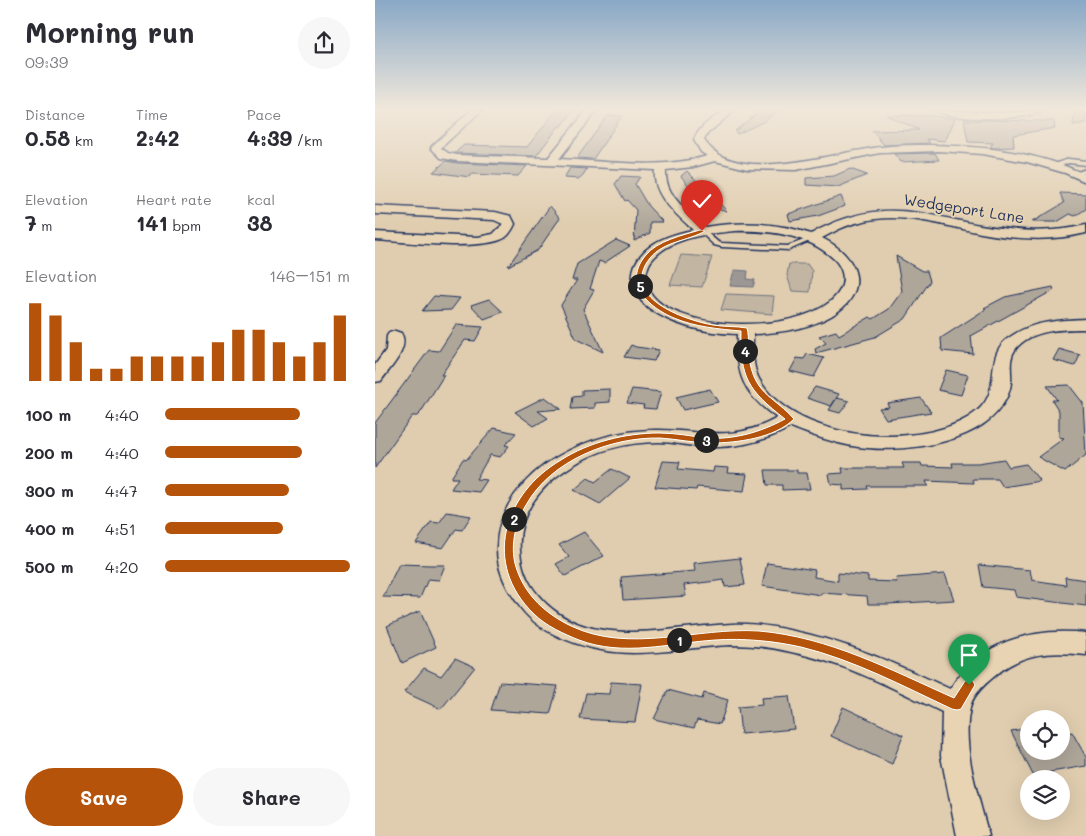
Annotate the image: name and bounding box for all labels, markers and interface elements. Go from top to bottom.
text: Morning run [25,14,194,50]
button: share [298,17,350,69]
text: 09:39 [25,51,68,72]
text: Distance [25,105,85,124]
text: Time [136,105,168,124]
text: Pace [247,105,281,124]
text: 0.58 [25,124,70,151]
text: 2:42 [136,124,179,151]
text: 4:39 [247,124,292,151]
text: km [70,131,93,150]
text: /km [292,131,323,150]
pin [681,180,723,231]
icon: check [688,187,716,215]
street label: Wedgeport Lane [902,189,1026,227]
text: Elevation [25,190,88,209]
text: Heart rate [136,190,212,209]
text: kcal [247,190,275,209]
text: 7 [25,209,37,236]
text: 141 [136,209,168,236]
text: 38 [247,209,273,236]
text: m [37,216,52,235]
text: bpm [168,216,201,235]
text: Elevation [25,265,97,286]
text: 146–151 m [269,265,350,286]
pin: 5 [627,274,653,298]
text: 5 [636,277,645,296]
pin: 4 [733,338,757,364]
text: 4 [741,342,750,361]
text: 100 m [25,404,71,425]
text: 4:40 [105,404,139,425]
pin: 3 [693,428,719,452]
text: 3 [702,431,711,450]
text: 200 m [25,442,73,463]
text: 4:40 [105,442,139,463]
text: 300 m [25,480,74,501]
text: 4:47 [105,480,138,501]
pin: 2 [501,506,527,532]
text: 2 [511,510,518,529]
text: 400 m [25,518,74,539]
text: 4:51 [105,518,136,539]
text: 500 m [25,556,73,577]
text: 4:20 [105,556,138,577]
pin: 1 [667,628,691,652]
text: 1 [676,631,683,650]
pin [948,634,990,685]
icon: arrive [955,641,983,669]
map controls [1020,710,1070,820]
button: locate [1020,710,1070,760]
button: Save [25,768,183,826]
button: Share [193,768,350,826]
button: layers [1020,770,1070,820]

